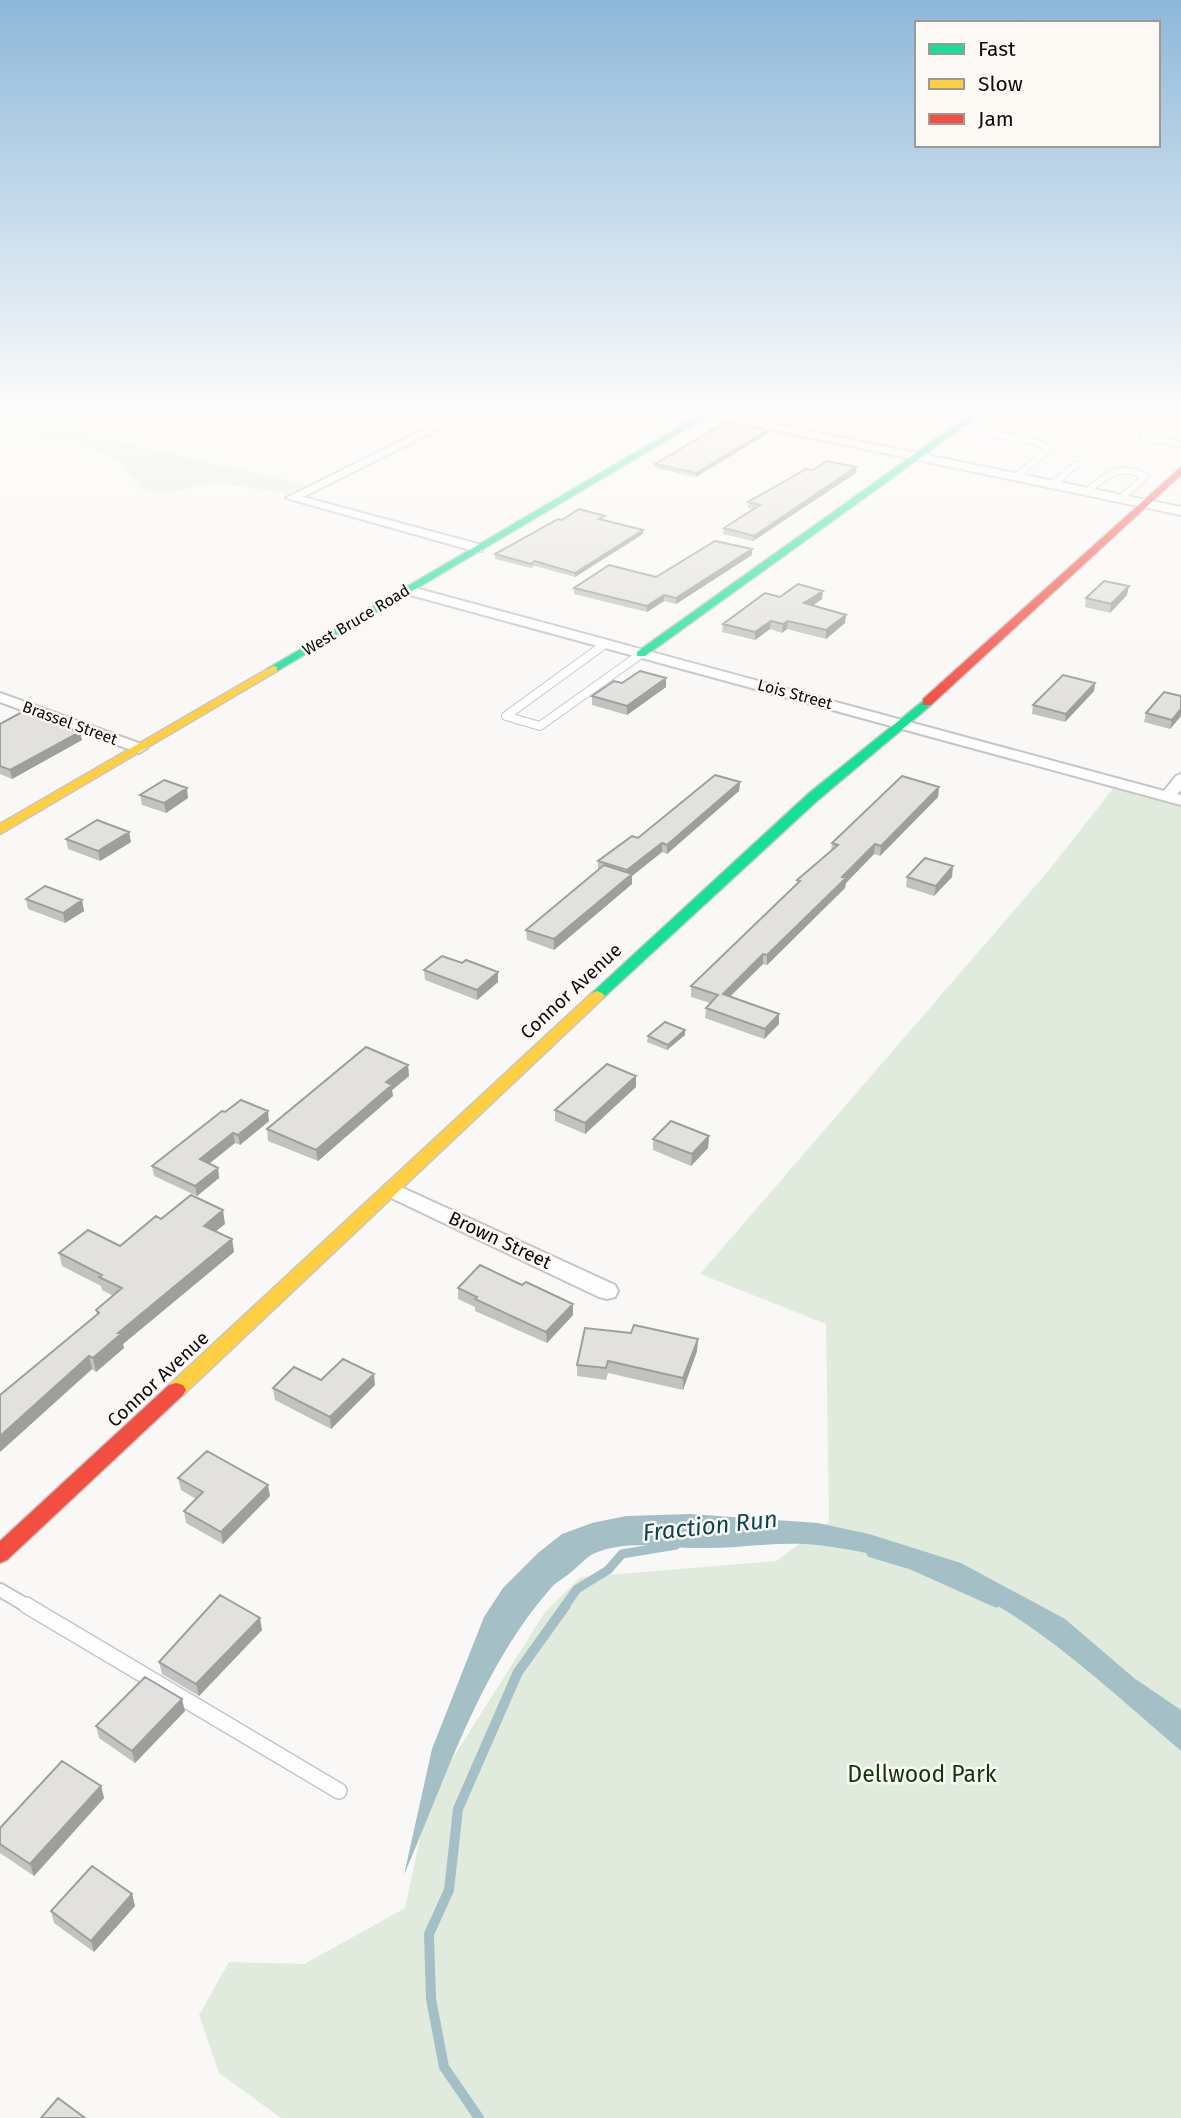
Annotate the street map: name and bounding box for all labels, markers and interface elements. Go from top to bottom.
legend [915,21,1160,147]
text: Fast [978,36,1016,62]
text: Slow [978,71,1023,97]
text: Jam [978,106,1014,132]
street label: West Bruce Road [299,581,413,659]
street label: Lois Street [756,675,835,713]
street label: Brassel Street [20,697,120,749]
street label: Connor Avenue [516,938,626,1044]
street label: Brown Street [445,1206,555,1274]
street label: Connor Avenue [103,1326,213,1432]
water label: Fraction Run [641,1505,779,1547]
park label: Dellwood Park [847,1760,997,1788]

